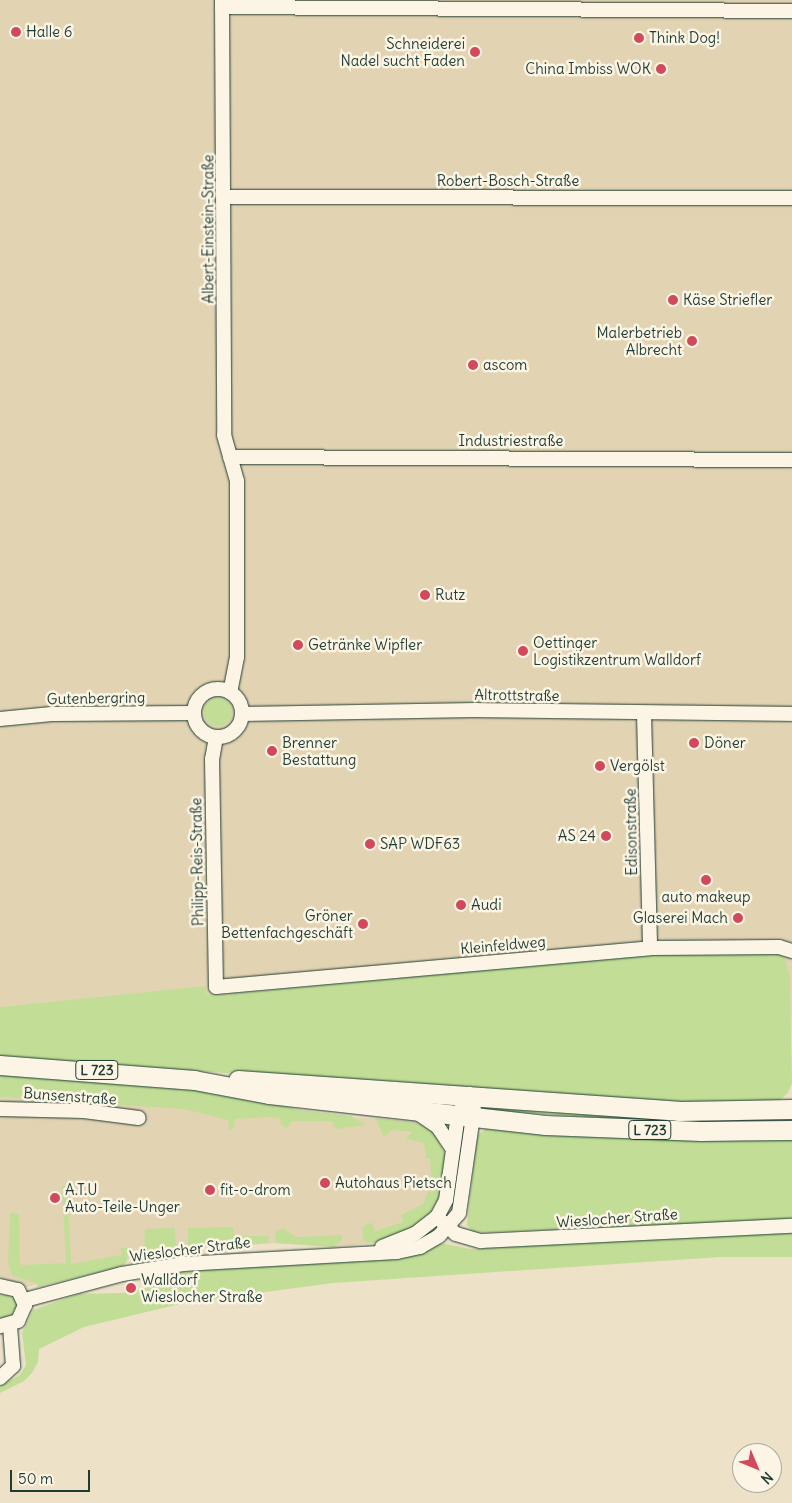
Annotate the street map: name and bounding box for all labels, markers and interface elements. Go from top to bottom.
place label: Halle 6 [26,23,72,41]
marker: Halle 6 [10,26,22,38]
place label: Think Dog! [649,29,720,47]
marker: Think Dog! [633,32,645,44]
place label: Schneiderei Nadel sucht Faden [340,34,465,69]
marker: Schneiderei Nadel sucht Faden [469,46,481,58]
place label: China Imbiss WOK [525,60,651,78]
marker: China Imbiss WOK [655,63,667,75]
street label: Albert-Einstein-Straße [199,154,217,304]
street label: Robert-Bosch-Straße [437,172,579,190]
place label: Käse Striefler [683,291,772,309]
marker: Käse Striefler [667,294,679,306]
place label: Malerbetrieb Albrecht [597,323,682,358]
marker: Malerbetrieb Albrecht [686,335,698,347]
place label: ascom [483,356,527,374]
marker: ascom [467,359,479,371]
street label: Industriestraße [459,432,563,450]
place label: Rutz [435,586,465,604]
marker: Rutz [419,589,431,601]
place label: Oettinger Logistikzentrum Walldorf [533,633,701,668]
place label: Getränke Wipfler [308,636,422,654]
marker: Getränke Wipfler [292,639,304,651]
marker: Oettinger Logistikzentrum Walldorf [517,645,529,657]
street label: Altrottstraße [474,685,560,705]
street label: Gutenbergring [47,688,145,708]
place label: Brenner Bestattung [282,733,356,768]
place label: Döner [704,734,746,752]
marker: Döner [688,737,700,749]
marker: Brenner Bestattung [266,745,278,757]
place label: Vergölst [610,757,665,775]
marker: Vergölst [594,760,606,772]
street label: Edisonstraße [621,788,641,876]
street label: Philipp-Reis-Straße [187,798,207,926]
place label: AS 24 [558,827,596,845]
marker: AS 24 [600,830,612,842]
place label: SAP WDF63 [380,835,460,853]
marker: SAP WDF63 [364,838,376,850]
marker: auto makeup [700,874,712,886]
place label: auto makeup [662,888,750,906]
place label: Audi [471,896,502,914]
marker: Audi [455,899,467,911]
place label: Gröner Bettenfachgeschäft [221,906,353,941]
place label: Glaserei Mach [633,909,728,927]
marker: Glaserei Mach [732,912,744,924]
marker: Gröner Bettenfachgeschäft [357,918,369,930]
street label: Kleinfeldweg [460,932,546,958]
road number: L 723 [74,1058,120,1082]
street label: Bunsenstraße [23,1084,117,1108]
road number: L 723 [628,1118,672,1142]
place label: Autohaus Pietsch [335,1174,452,1192]
marker: Autohaus Pietsch [319,1177,331,1189]
place label: A.T.U Auto-Teile-Unger [65,1180,180,1215]
place label: fit-o-drom [220,1181,291,1199]
marker: fit-o-drom [204,1184,216,1196]
marker: A.T.U Auto-Teile-Unger [49,1192,61,1204]
street label: Wieslocher Straße [556,1205,678,1231]
street label: Wieslocher Straße [129,1233,251,1265]
place label: Walldorf Wieslocher Straße [141,1270,263,1305]
marker: Walldorf Wieslocher Straße [125,1282,137,1294]
north arrow [732,1443,782,1493]
scale bar [12,1460,92,1492]
text: N [757,1468,777,1488]
text: 50 m [18,1469,53,1488]

